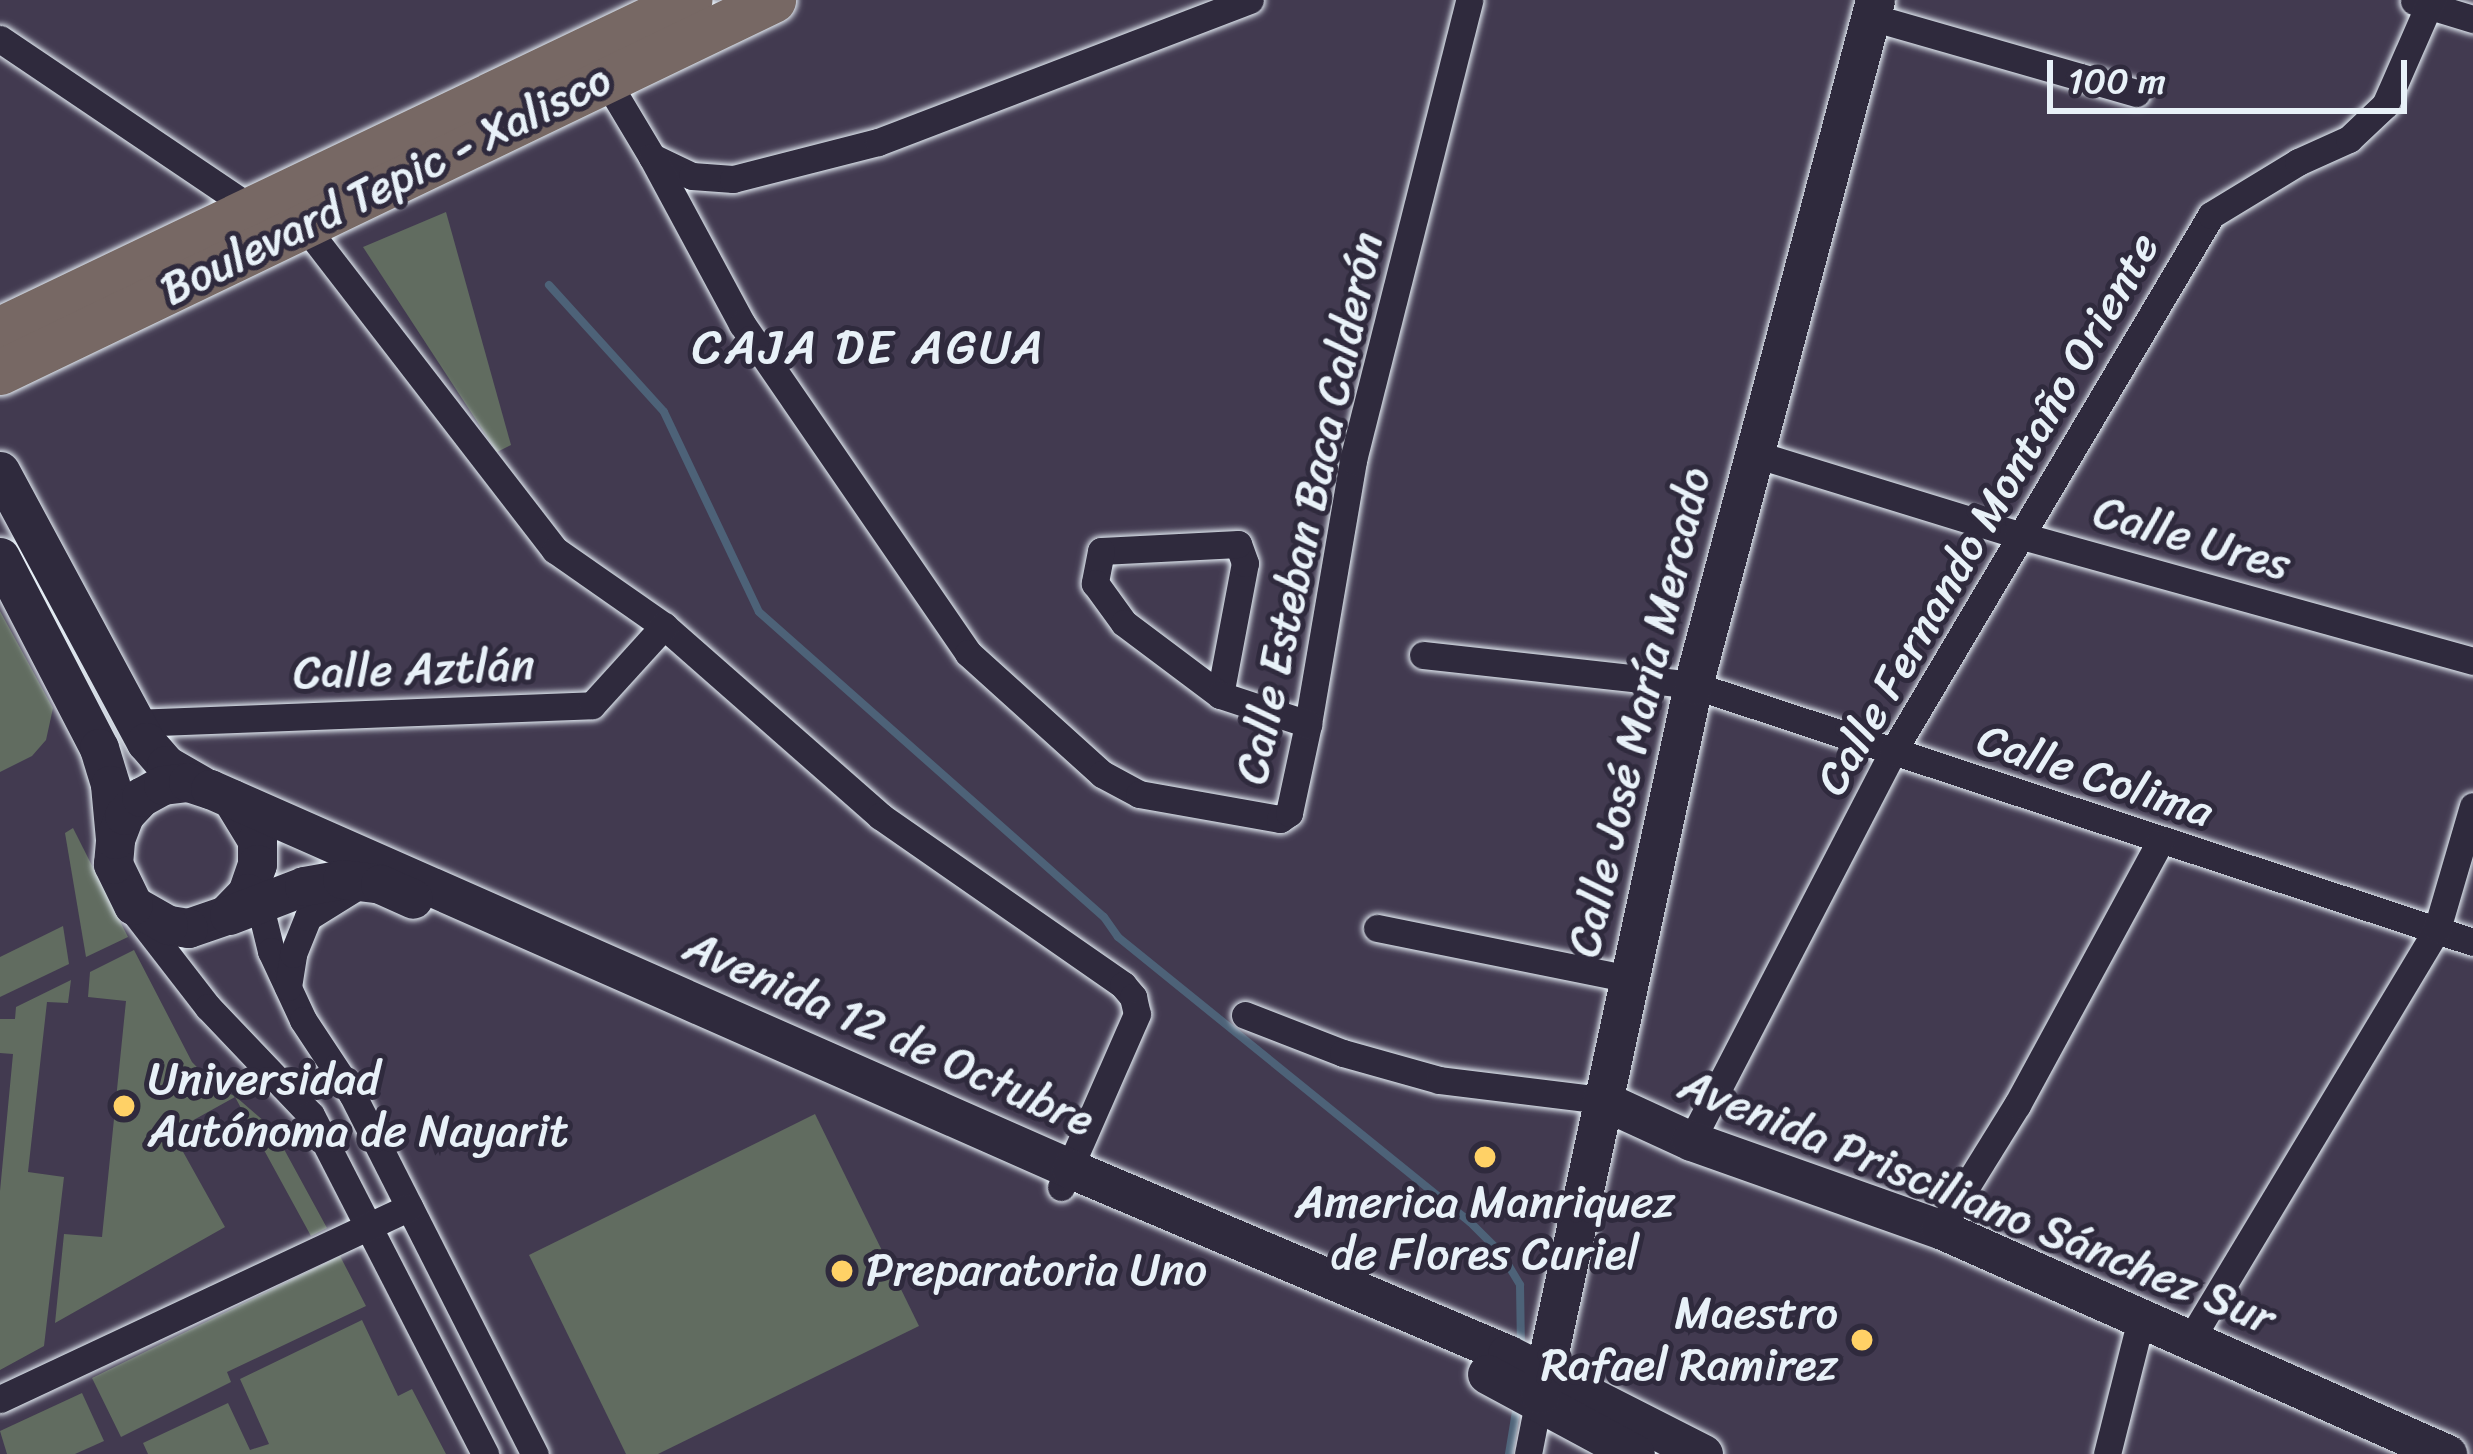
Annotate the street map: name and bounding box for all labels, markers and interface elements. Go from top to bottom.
scale bar [2053,36,2413,110]
text: 100 m [2068,49,2166,113]
street label: Boulevard Tepic - Xalisco [152,53,620,317]
street label: Calle Fernando Montaño Oriente [1805,224,2171,804]
street label: Calle Esteban Baca Calderón [1225,226,1395,790]
district label: CAJA DE AGUA [691,318,1047,376]
street label: Calle José María Mercado [1557,460,1723,964]
street label: Calle Ures [2087,485,2297,593]
street label: Calle Aztlán [292,639,536,701]
street label: Calle Colima [1970,713,2220,839]
street label: Avenida 12 de Octubre [675,919,1103,1149]
place label: Universidad Autónoma de Nayarit [148,1053,567,1159]
street label: Avenida Prisciliano Sánchez Sur [1672,1058,2282,1346]
marker: Universidad Autónoma de Nayarit [111,1093,137,1119]
marker: America Manriquez de Flores Curiel [1472,1144,1498,1170]
place label: America Manriquez de Flores Curiel [1295,1176,1675,1282]
place label: Preparatoria Uno [866,1244,1207,1298]
marker: Preparatoria Uno [829,1258,855,1284]
place label: Maestro Rafael Ramirez [1541,1287,1838,1393]
marker: Maestro Rafael Ramirez [1849,1327,1875,1353]

